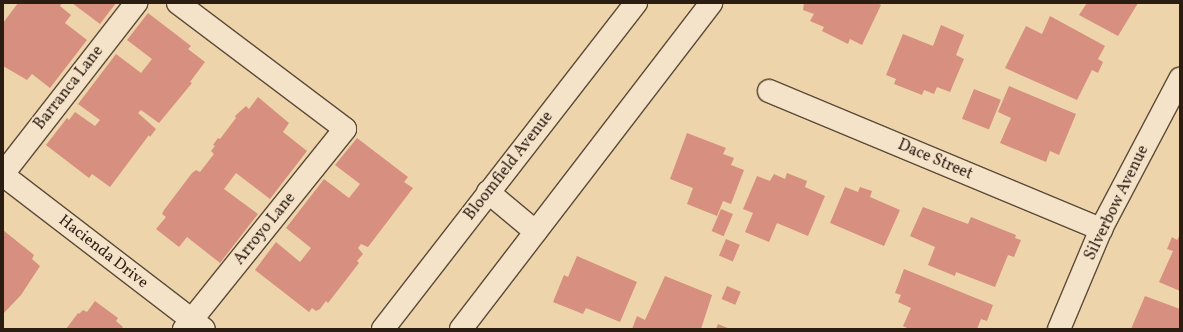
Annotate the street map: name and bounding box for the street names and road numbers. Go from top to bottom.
street label: Barranca Lane [30,42,108,134]
street label: Bloomfield Avenue [461,108,557,224]
street label: Dace Street [895,136,975,184]
street label: Silverbow Avenue [1081,142,1153,264]
street label: Arroyo Lane [230,189,300,269]
street label: Hacienda Drive [54,211,152,293]

